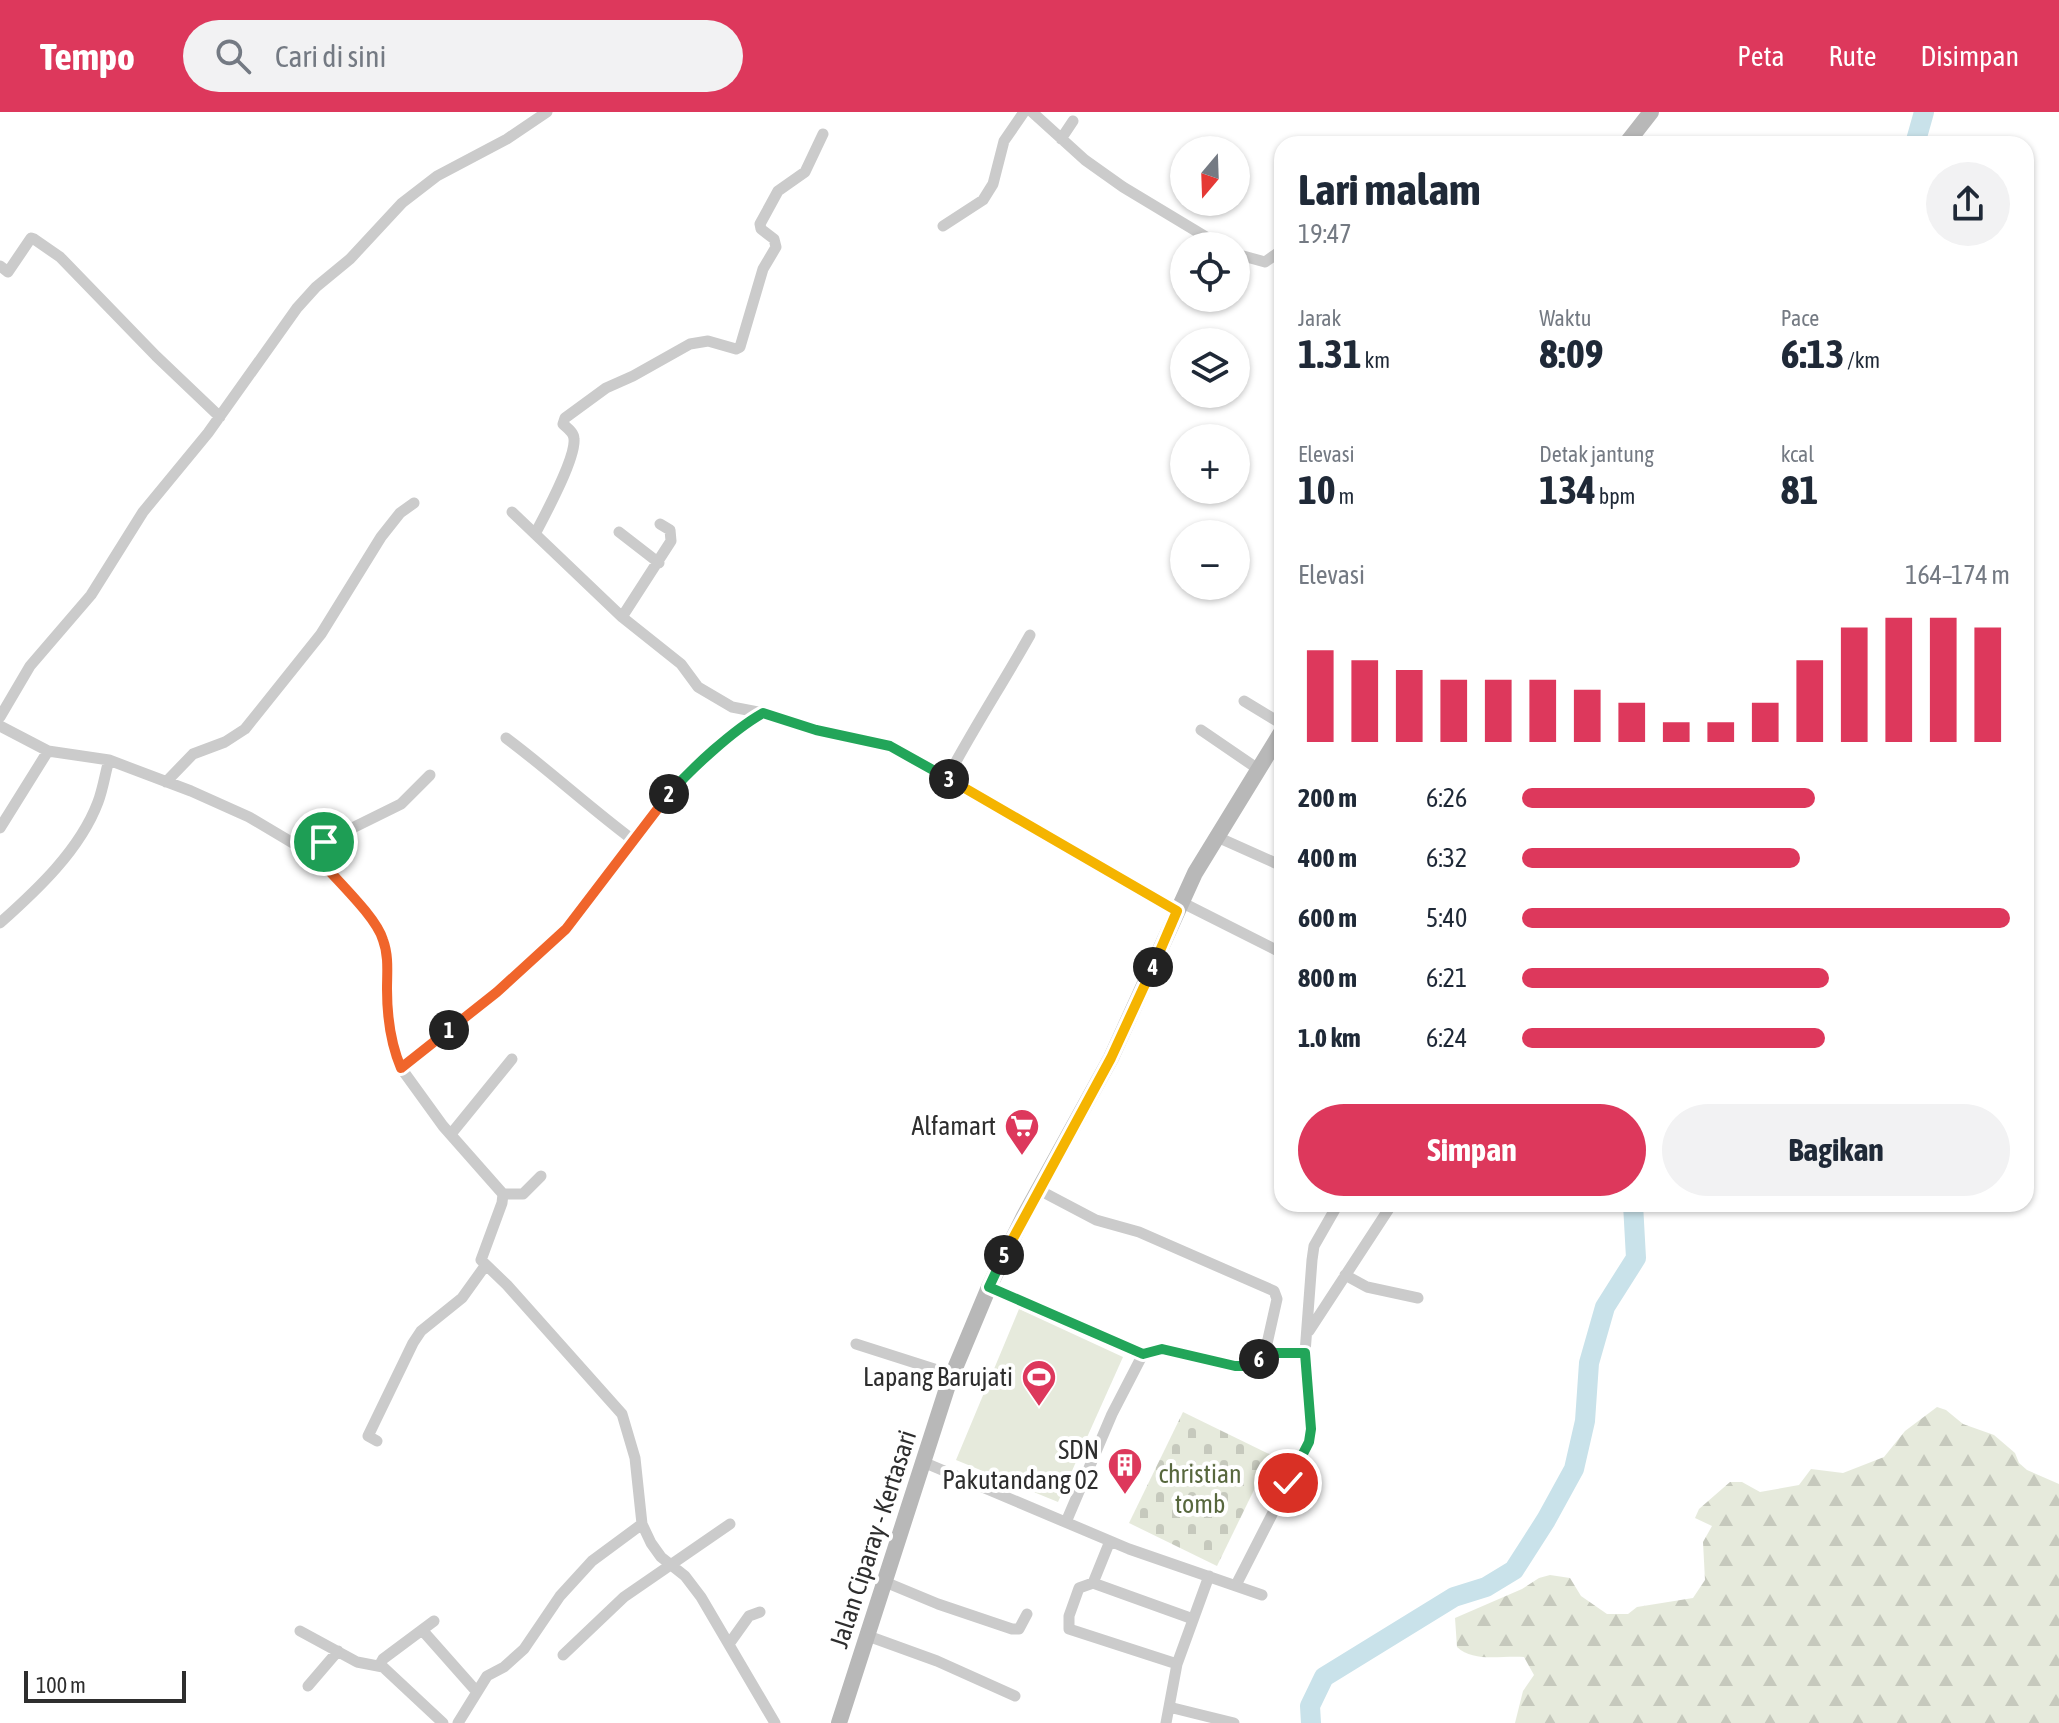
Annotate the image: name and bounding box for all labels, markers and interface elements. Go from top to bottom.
search box [183,20,743,92]
icon: search [211,34,255,78]
text: Tempo [40,35,135,78]
text: Cari di sini [275,39,386,73]
text: Peta [1737,40,1784,72]
text: Rute [1828,40,1877,72]
text: Disimpan [1921,40,2019,72]
north arrow [1170,136,1250,216]
map controls [1170,136,1250,600]
button: share [1926,162,2010,246]
text: Lari malam [1298,164,1481,214]
text: 19:47 [1298,219,1352,249]
button: locate [1170,232,1250,312]
text: Jarak [1298,305,1341,331]
text: Waktu [1539,305,1592,331]
text: Pace [1781,305,1819,331]
button: layers [1170,328,1250,408]
text: 1.31 [1298,331,1362,376]
text: 8:09 [1539,331,1604,376]
text: 6:13 [1781,331,1844,376]
text: km [1362,347,1390,373]
text: /km [1844,347,1880,373]
button: + [1170,424,1250,504]
text: Elevasi [1298,441,1355,467]
text: Detak jantung [1539,441,1654,467]
text: kcal [1781,441,1814,467]
text: 10 [1298,467,1336,512]
text: 134 [1539,467,1596,512]
text: 81 [1781,467,1818,512]
text: m [1336,483,1354,509]
text: bpm [1596,483,1635,509]
button: − [1170,520,1250,600]
text: Elevasi [1298,560,1365,590]
text: 164–174 m [1905,560,2010,590]
pin: 3 [929,759,969,799]
text: 3 [944,766,954,792]
pin: 2 [649,774,689,814]
text: 2 [664,781,674,807]
text: 200 m [1298,783,1357,813]
text: 6:26 [1426,783,1467,813]
pin [290,808,358,876]
icon: arrive [302,820,346,864]
text: 400 m [1298,843,1357,873]
text: 6:32 [1426,843,1467,873]
text: 600 m [1298,903,1357,933]
text: 5:40 [1426,903,1467,933]
pin: 4 [1133,947,1173,987]
text: 4 [1148,954,1158,980]
text: 800 m [1298,963,1357,993]
text: 6:21 [1426,963,1467,993]
pin: 1 [429,1010,469,1050]
text: 1 [444,1017,454,1043]
text: 1.0 km [1298,1023,1361,1053]
text: 6:24 [1426,1023,1467,1053]
button: Simpan [1298,1104,1646,1196]
button: Bagikan [1662,1104,2010,1196]
supermarket icon: Alfamart [1003,1107,1041,1157]
place label: Alfamart [911,1111,996,1141]
pin: 5 [984,1235,1024,1275]
text: 5 [999,1242,1009,1268]
pin: 6 [1239,1339,1279,1379]
text: 6 [1254,1346,1264,1372]
sports icon: Lapang Barujati [1020,1358,1058,1408]
place label: Lapang Barujati [863,1362,1013,1392]
street label: Jalan Ciparay - Kertasari [824,1426,922,1652]
place label: SDN Pakutandang 02 [942,1435,1099,1495]
building icon: SDN Pakutandang 02 [1106,1446,1144,1496]
pin [1254,1449,1322,1517]
park label: christian tomb [1158,1459,1242,1519]
icon: check [1266,1461,1310,1505]
scale bar [24,1667,186,1703]
text: 100 m [36,1672,86,1698]

